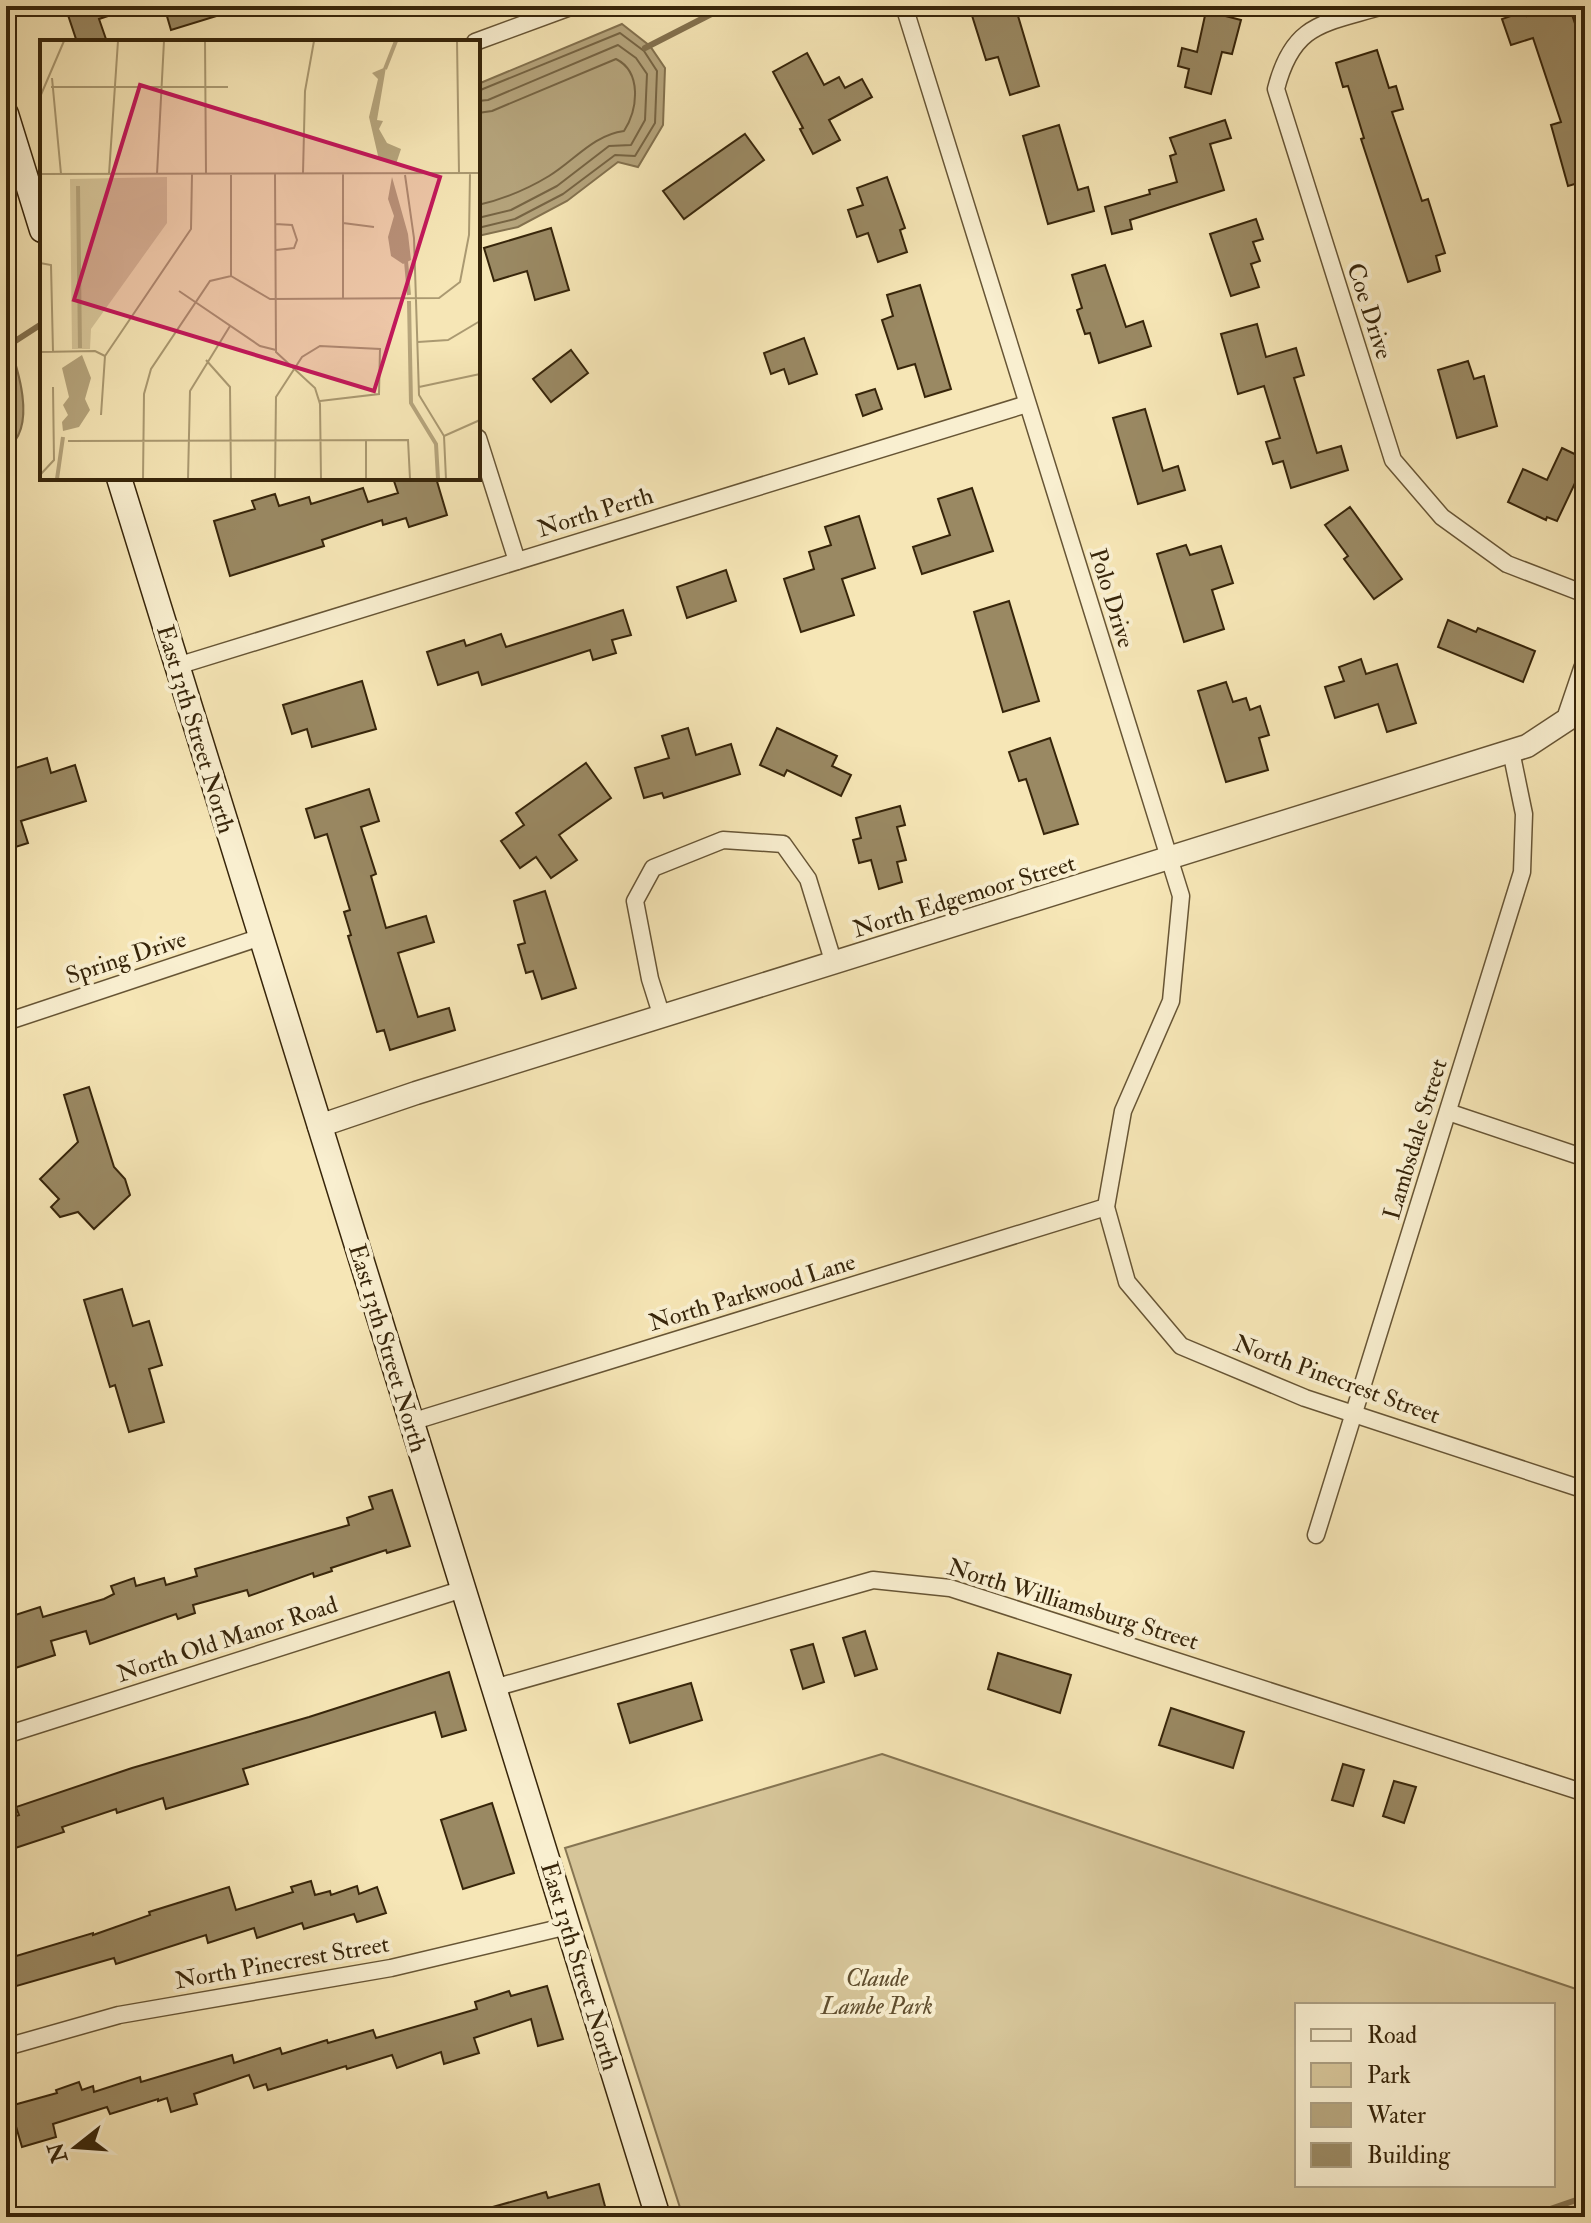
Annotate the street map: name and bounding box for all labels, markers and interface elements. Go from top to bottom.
inset map [40,40,480,480]
street label: Coe Drive [1339,259,1400,363]
street label: North Perth [533,480,657,545]
street label: Polo Drive [1082,545,1141,652]
street label: East 13th Street North [149,621,242,837]
street label: North Edgemoor Street [849,848,1079,945]
street label: Spring Drive [62,923,190,992]
street label: Lambsdale Street [1376,1055,1455,1223]
street label: East 13th Street North [341,1240,434,1456]
street label: North Parkwood Lane [645,1246,859,1339]
street label: North Pinecrest Street [1230,1328,1444,1431]
street label: North Williamsburg Street [944,1552,1202,1657]
street label: North Old Manor Road [113,1589,342,1690]
street label: East 13th Street North [533,1858,626,2074]
street label: North Pinecrest Street [173,1928,392,1997]
park label: Claude Lambe Park [820,1963,933,2022]
legend [1295,2003,1555,2187]
text: Road [1367,2020,1417,2051]
text: Park [1367,2060,1411,2091]
text: Water [1366,2100,1426,2131]
north arrow [36,2107,116,2187]
text: N [41,2139,74,2167]
text: Building [1367,2140,1451,2171]

